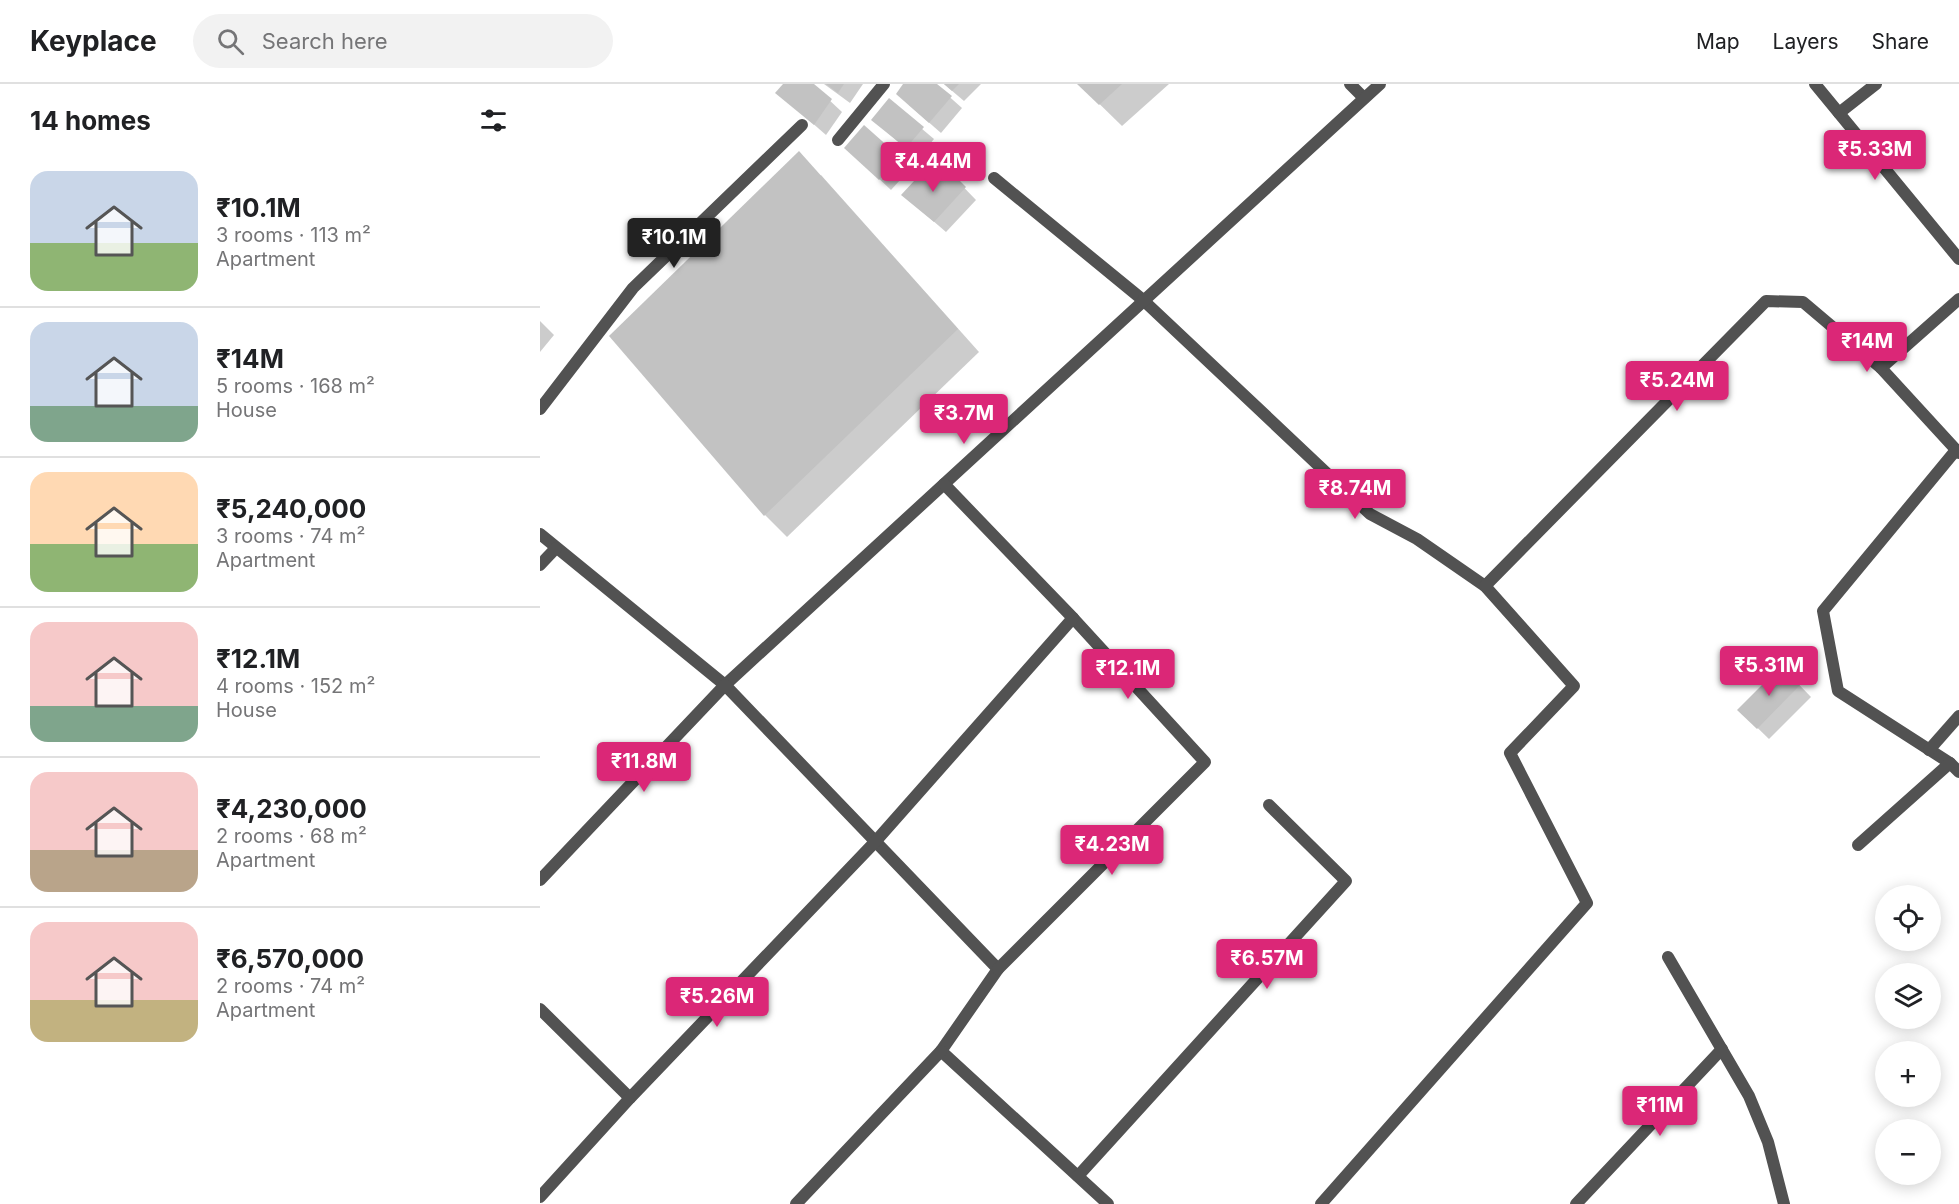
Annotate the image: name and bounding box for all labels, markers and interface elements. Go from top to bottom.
search box [193,14,613,68]
text: Keyplace [30,24,157,58]
icon: search [214,25,247,58]
text: Search here [262,28,388,54]
text: Map [1696,29,1740,54]
text: Layers [1773,29,1839,54]
text: Share [1872,29,1929,54]
icon: filters [477,104,510,137]
text: 14 homes [30,105,151,136]
pin: ₹5.33M [1826,130,1924,181]
text: ₹5.33M [1838,137,1912,161]
pin: ₹4.44M [884,142,982,193]
text: ₹4.44M [895,149,971,173]
text: ₹10.1M [216,192,301,223]
icon: home [78,195,150,267]
pin: ₹10.1M [625,218,723,269]
text: 3 rooms · 113 m² [216,223,371,247]
text: ₹10.1M [641,225,707,249]
text: Apartment [216,247,315,271]
pin: ₹14M [1831,322,1903,373]
text: ₹14M [1841,329,1893,353]
text: ₹14M [216,343,284,374]
icon: home [78,346,150,418]
pin: ₹5.24M [1628,361,1726,412]
text: ₹5.24M [1640,368,1714,392]
text: 5 rooms · 168 m² [216,374,375,398]
pin: ₹3.7M [922,394,1006,445]
text: House [216,398,277,422]
text: ₹3.7M [934,401,994,425]
pin: ₹8.74M [1306,469,1404,520]
text: ₹8.74M [1319,476,1391,500]
text: ₹5,240,000 [216,493,366,524]
icon: home [78,496,150,568]
text: 3 rooms · 74 m² [216,524,365,548]
text: Apartment [216,548,315,572]
text: ₹12.1M [216,643,300,674]
icon: home [78,646,150,718]
pin: ₹5.31M [1720,646,1818,697]
pin: ₹12.1M [1079,649,1177,700]
text: ₹5.31M [1734,653,1804,677]
text: ₹12.1M [1096,656,1160,680]
text: 4 rooms · 152 m² [216,674,375,698]
text: House [216,698,277,722]
pin: ₹11.8M [595,742,693,793]
text: ₹11.8M [611,749,677,773]
text: ₹4,230,000 [216,793,367,824]
icon: home [78,796,150,868]
text: 2 rooms · 68 m² [216,824,367,848]
pin: ₹4.23M [1063,825,1161,876]
text: ₹4.23M [1074,832,1150,856]
text: Apartment [216,848,315,872]
map controls [1875,885,1941,1185]
button: locate [1875,885,1941,951]
pin: ₹6.57M [1218,939,1316,990]
text: ₹6,570,000 [216,943,364,974]
icon: home [78,946,150,1018]
text: ₹6.57M [1230,946,1304,970]
button: layers [1875,963,1941,1029]
text: 2 rooms · 74 m² [216,974,365,998]
pin: ₹5.26M [668,977,766,1028]
text: ₹5.26M [680,984,754,1008]
text: Apartment [216,998,315,1022]
button: + [1875,1041,1941,1107]
pin: ₹11M [1624,1086,1696,1137]
text: ₹11M [1636,1093,1684,1117]
button: − [1875,1119,1941,1185]

